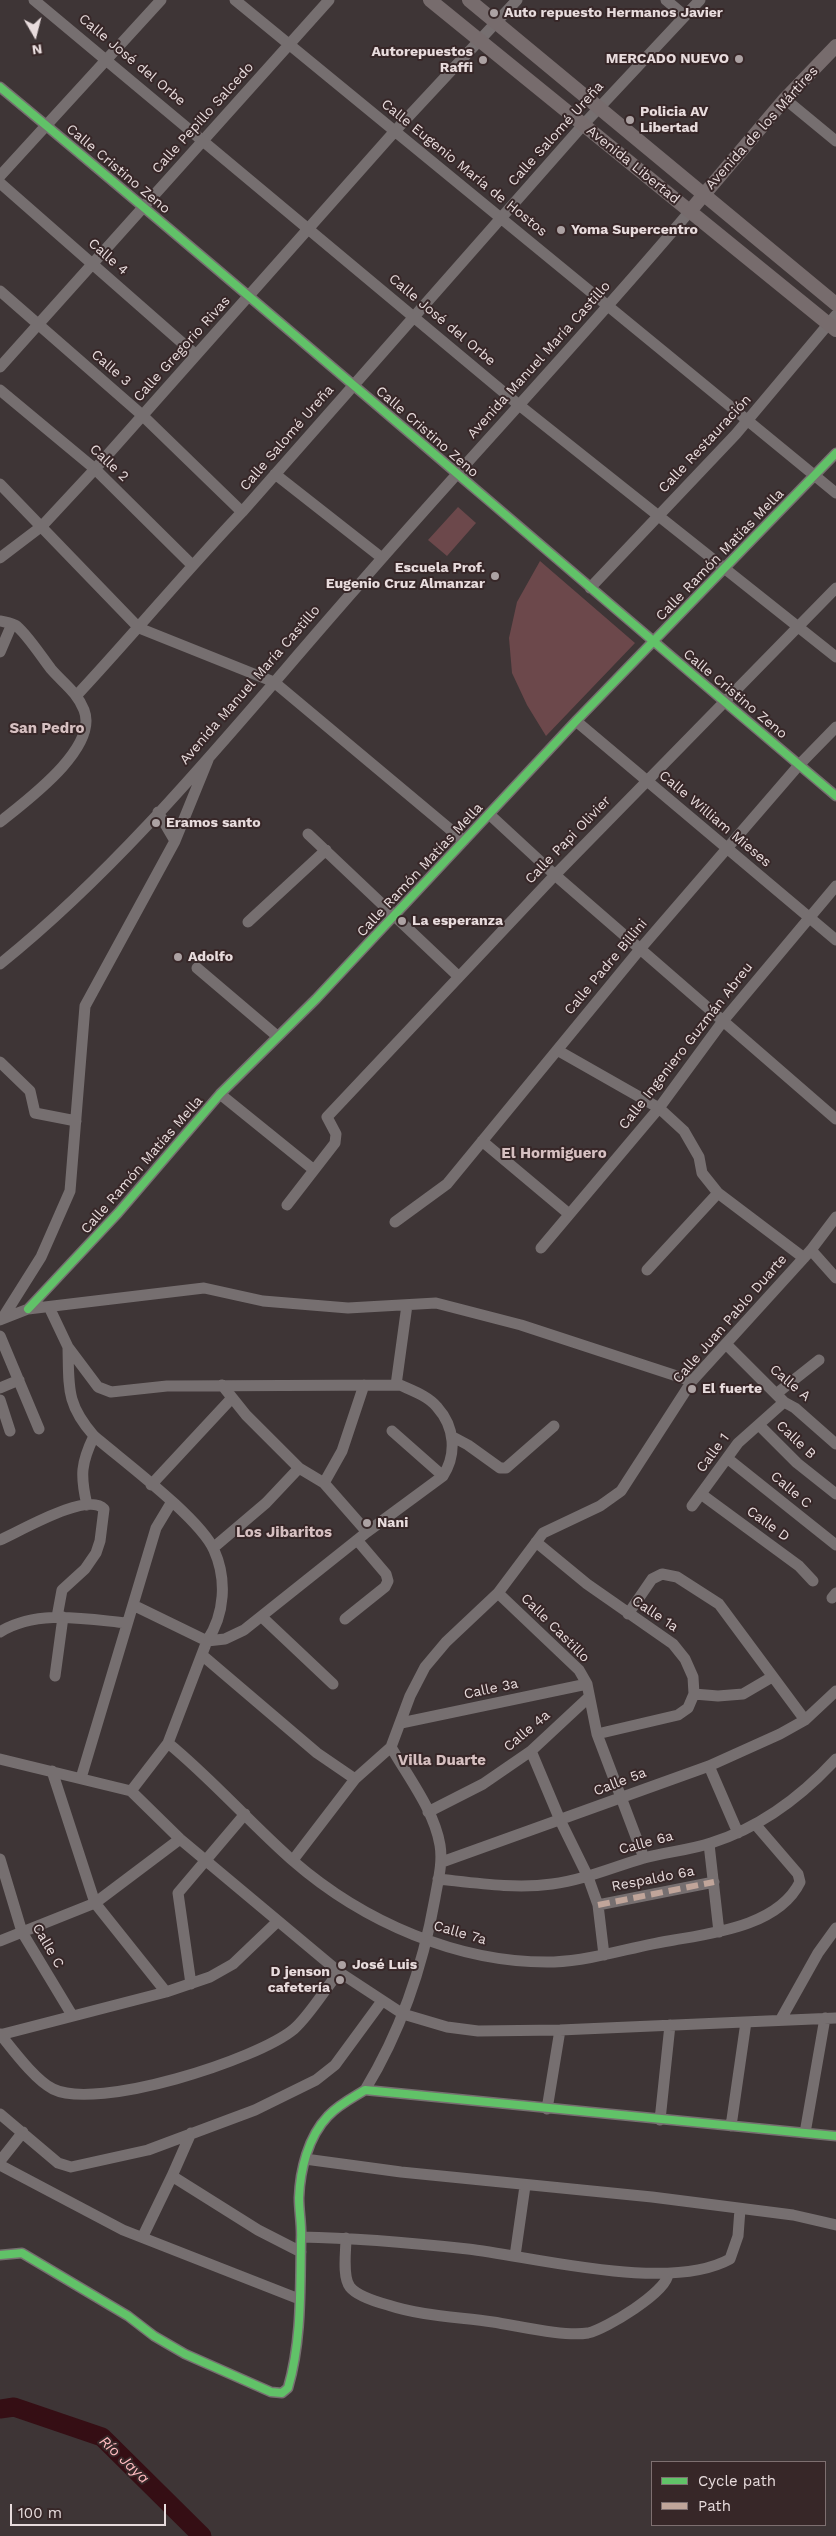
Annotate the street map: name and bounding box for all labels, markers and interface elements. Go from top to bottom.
place label: Auto repuesto Hermanos Javier [504,5,723,21]
marker: Auto repuesto Hermanos Javier [488,7,500,19]
north arrow [10,10,60,60]
street label: Calle José del Orbe [75,10,189,110]
text: N [31,41,43,58]
place label: Autorepuestos Raffi [371,44,473,76]
place label: MERCADO NUEVO [606,51,729,67]
marker: MERCADO NUEVO [733,53,745,65]
marker: Autorepuestos Raffi [477,54,489,66]
street label: Calle Pepillo Salcedo [149,59,257,177]
street label: Avenida de los Mártires [702,63,822,193]
street label: Calle Salomé Ureña [505,78,607,190]
street label: Calle Eugenio María de Hostos [378,96,550,240]
place label: Policia AV Libertad [640,104,708,136]
marker: Policia AV Libertad [624,114,636,126]
street label: Calle Cristino Zeno [63,121,173,217]
street label: Avenida Libertad [583,122,683,208]
place label: Yoma Supercentro [571,222,698,238]
marker: Yoma Supercentro [555,224,567,236]
street label: Calle 4 [85,235,131,279]
street label: Calle José del Orbe [385,270,499,370]
street label: Avenida Manuel María Castillo [464,278,614,442]
street label: Calle Gregorio Rivas [130,293,234,405]
street label: Calle 3 [88,346,134,390]
street label: Calle Salomé Ureña [237,382,337,494]
street label: Calle Cristino Zeno [372,383,482,481]
street label: Calle Restauración [655,391,755,497]
street label: Calle 2 [86,441,132,485]
street label: Calle Ramón Matías Mella [652,486,788,624]
place label: Escuela Prof. Eugenio Cruz Almanzar [326,560,485,592]
marker: Escuela Prof. Eugenio Cruz Almanzar [489,570,501,582]
street label: Avenida Manuel María Castillo [176,602,324,768]
street label: Calle Cristino Zeno [680,646,790,742]
district label: San Pedro [9,720,85,738]
street label: Calle William Mieses [656,767,774,871]
street label: Calle Papi Olivier [522,792,614,888]
street label: Calle Ramón Matías Mella [354,800,486,940]
place label: Eramos santo [166,815,261,831]
marker: Eramos santo [150,817,162,829]
place label: La esperanza [412,913,503,929]
marker: La esperanza [396,915,408,927]
street label: Calle Padre Billini [561,916,651,1018]
place label: Adolfo [188,949,233,965]
marker: Adolfo [172,951,184,963]
street label: Calle Ingeniero Guzmán Abreu [615,959,757,1133]
street label: Calle Ramón Matías Mella [78,1093,206,1237]
district label: El Hormiguero [501,1145,607,1163]
street label: Calle Juan Pablo Duarte [669,1251,791,1387]
street label: Calle A [766,1361,814,1405]
place label: El fuerte [702,1381,762,1397]
marker: El fuerte [686,1383,698,1395]
street label: Calle B [773,1417,819,1463]
street label: Calle 1 [693,1430,733,1476]
street label: Calle C [767,1468,815,1512]
street label: Calle D [743,1503,793,1545]
place label: Nani [377,1515,408,1531]
marker: Nani [361,1517,373,1529]
district label: Los Jibaritos [236,1524,332,1542]
street label: Calle Castillo [517,1590,593,1666]
street label: Calle 1a [629,1592,681,1636]
street label: Calle 3a [462,1675,520,1703]
street label: Calle 4a [500,1707,554,1755]
district label: Villa Duarte [398,1752,486,1770]
street label: Calle 5a [591,1764,649,1800]
street label: Calle 6a [617,1828,675,1858]
street label: Respaldo 6a [610,1863,696,1895]
street label: Calle 7a [432,1917,488,1949]
street label: Calle C [29,1921,67,1971]
place label: José Luis [352,1957,417,1973]
marker: José Luis [336,1959,348,1971]
place label: D jenson cafetería [268,1964,330,1996]
marker: D jenson cafetería [334,1974,346,1986]
water label: Río Jaya [95,2432,153,2488]
legend [651,2461,826,2526]
text: Cycle path [698,2472,776,2490]
scale bar [12,2494,169,2526]
text: Path [698,2497,731,2515]
text: 100 m [18,2504,62,2522]

